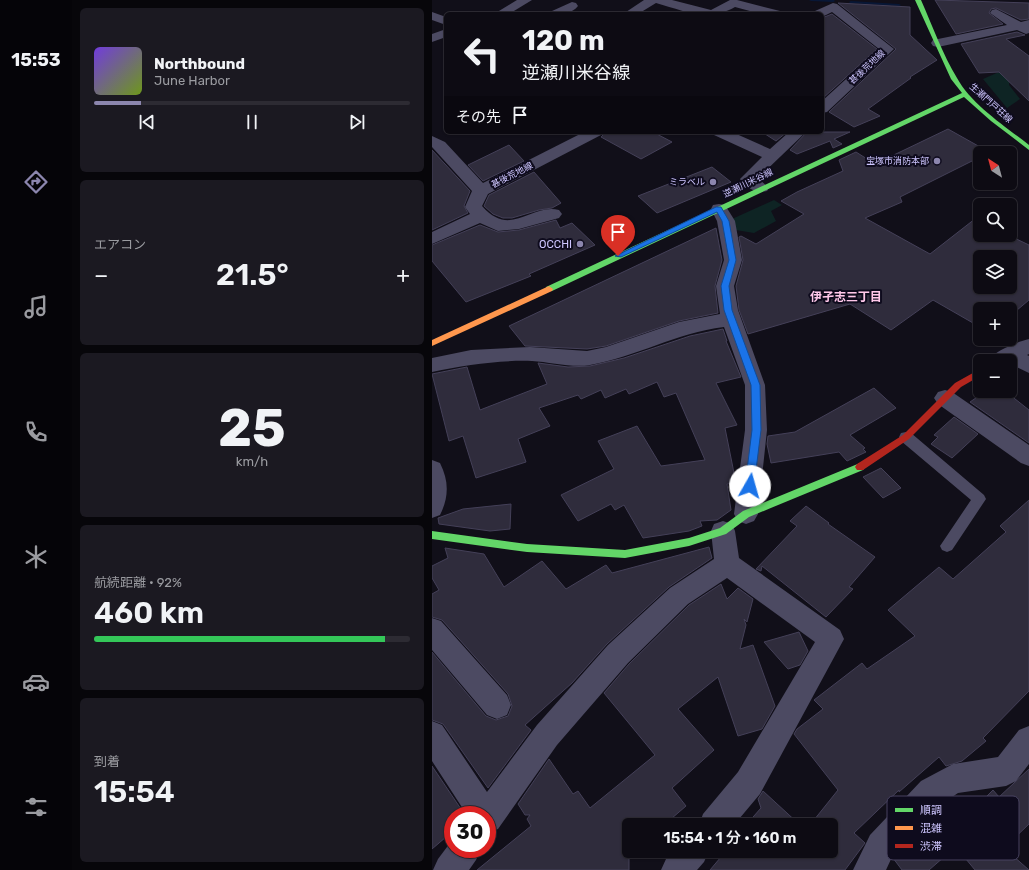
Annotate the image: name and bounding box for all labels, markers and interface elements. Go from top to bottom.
text: 120 m [522,24,605,57]
icon: left [456,28,508,80]
street label: 甚後荒地線 [847,47,888,86]
text: 15:53 [11,49,61,71]
text: Northbound [154,55,245,73]
text: 逆瀬川米谷線 [522,62,630,84]
text: June Harbor [154,73,230,88]
street label: 生瀬門戸荘線 [968,81,1015,125]
icon: arrive [509,104,531,126]
text: その先 [456,108,501,126]
icon: previous [136,111,158,133]
icon: pause [241,111,263,133]
icon: next [346,111,368,133]
north arrow [973,146,1017,190]
map controls [973,146,1017,398]
place label: 宝塚市消防本部 [866,156,929,166]
marker: 宝塚市消防本部 [932,156,942,166]
street label: 甚後荒地線 [490,160,535,190]
street label: 逆瀬川米谷線 [722,166,775,199]
icon: directions [22,168,50,196]
place label: ミラベル [669,177,705,187]
marker: ミラベル [708,177,718,187]
button: search [973,198,1017,242]
pin [601,215,635,256]
icon: arrive [607,221,629,243]
text: エアコン [94,237,146,252]
place label: OCCHI [539,238,572,251]
marker: OCCHI [575,239,585,249]
button: layers [973,250,1017,294]
text: 21.5° [216,257,289,293]
text: − [94,262,108,289]
text: + [396,262,410,289]
district label: 伊孑志三丁目 [810,290,882,304]
icon: music [22,293,50,321]
button: + [973,302,1017,346]
button: − [973,354,1017,398]
text: 25 [218,397,286,459]
icon: phone [22,418,50,446]
text: km/h [236,454,268,469]
position arrow [729,465,771,507]
icon: climate [22,543,50,571]
text: 航続距離 · 92% [94,575,182,590]
text: 460 km [94,595,204,631]
icon: car [22,668,50,696]
text: 到着 [94,754,120,769]
text: 15:54 [94,774,175,810]
icon: filters [22,793,50,821]
legend [887,796,1019,860]
text: 順調 [920,804,942,817]
speed limit sign: 30 [444,806,496,858]
text: 混雑 [920,822,942,835]
text: 15:54 · 1 分 · 160 m [664,829,796,847]
text: 渋滞 [920,840,942,853]

